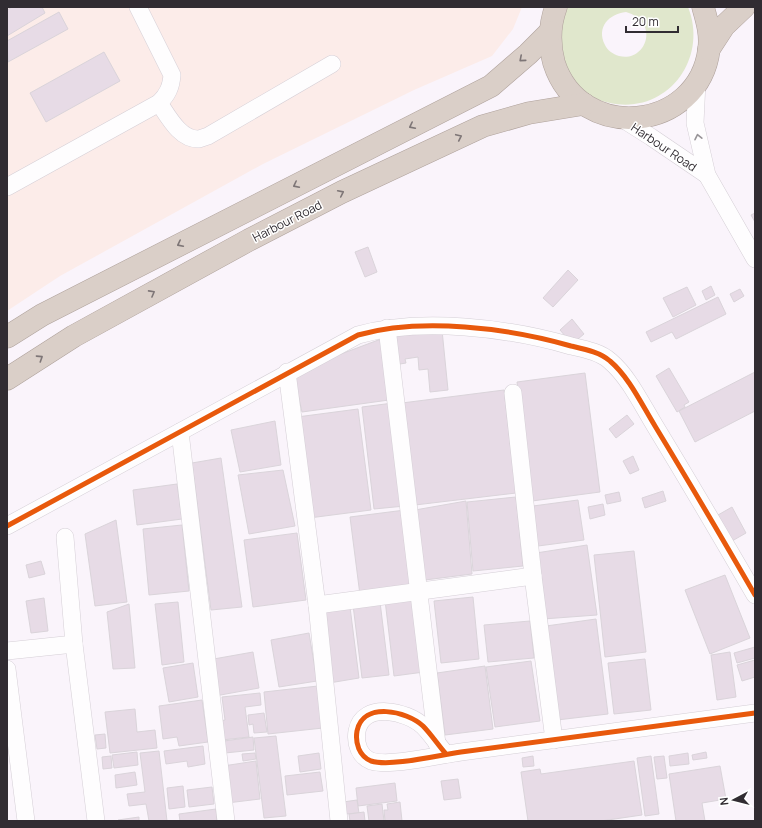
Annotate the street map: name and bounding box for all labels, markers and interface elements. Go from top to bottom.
scale bar [626,8,678,34]
text: 20 m [632,13,659,30]
one-way arrow [519,55,527,62]
street label: Harbour Road [628,119,700,175]
one-way arrow [408,122,416,129]
one-way arrow [455,134,462,142]
one-way arrow [695,134,703,140]
one-way arrow [292,181,300,188]
one-way arrow [337,190,345,198]
street label: Harbour Road [249,196,325,246]
one-way arrow [177,240,184,247]
one-way arrow [148,290,155,298]
one-way arrow [36,355,43,363]
north arrow [714,780,754,820]
text: N [716,796,732,806]

